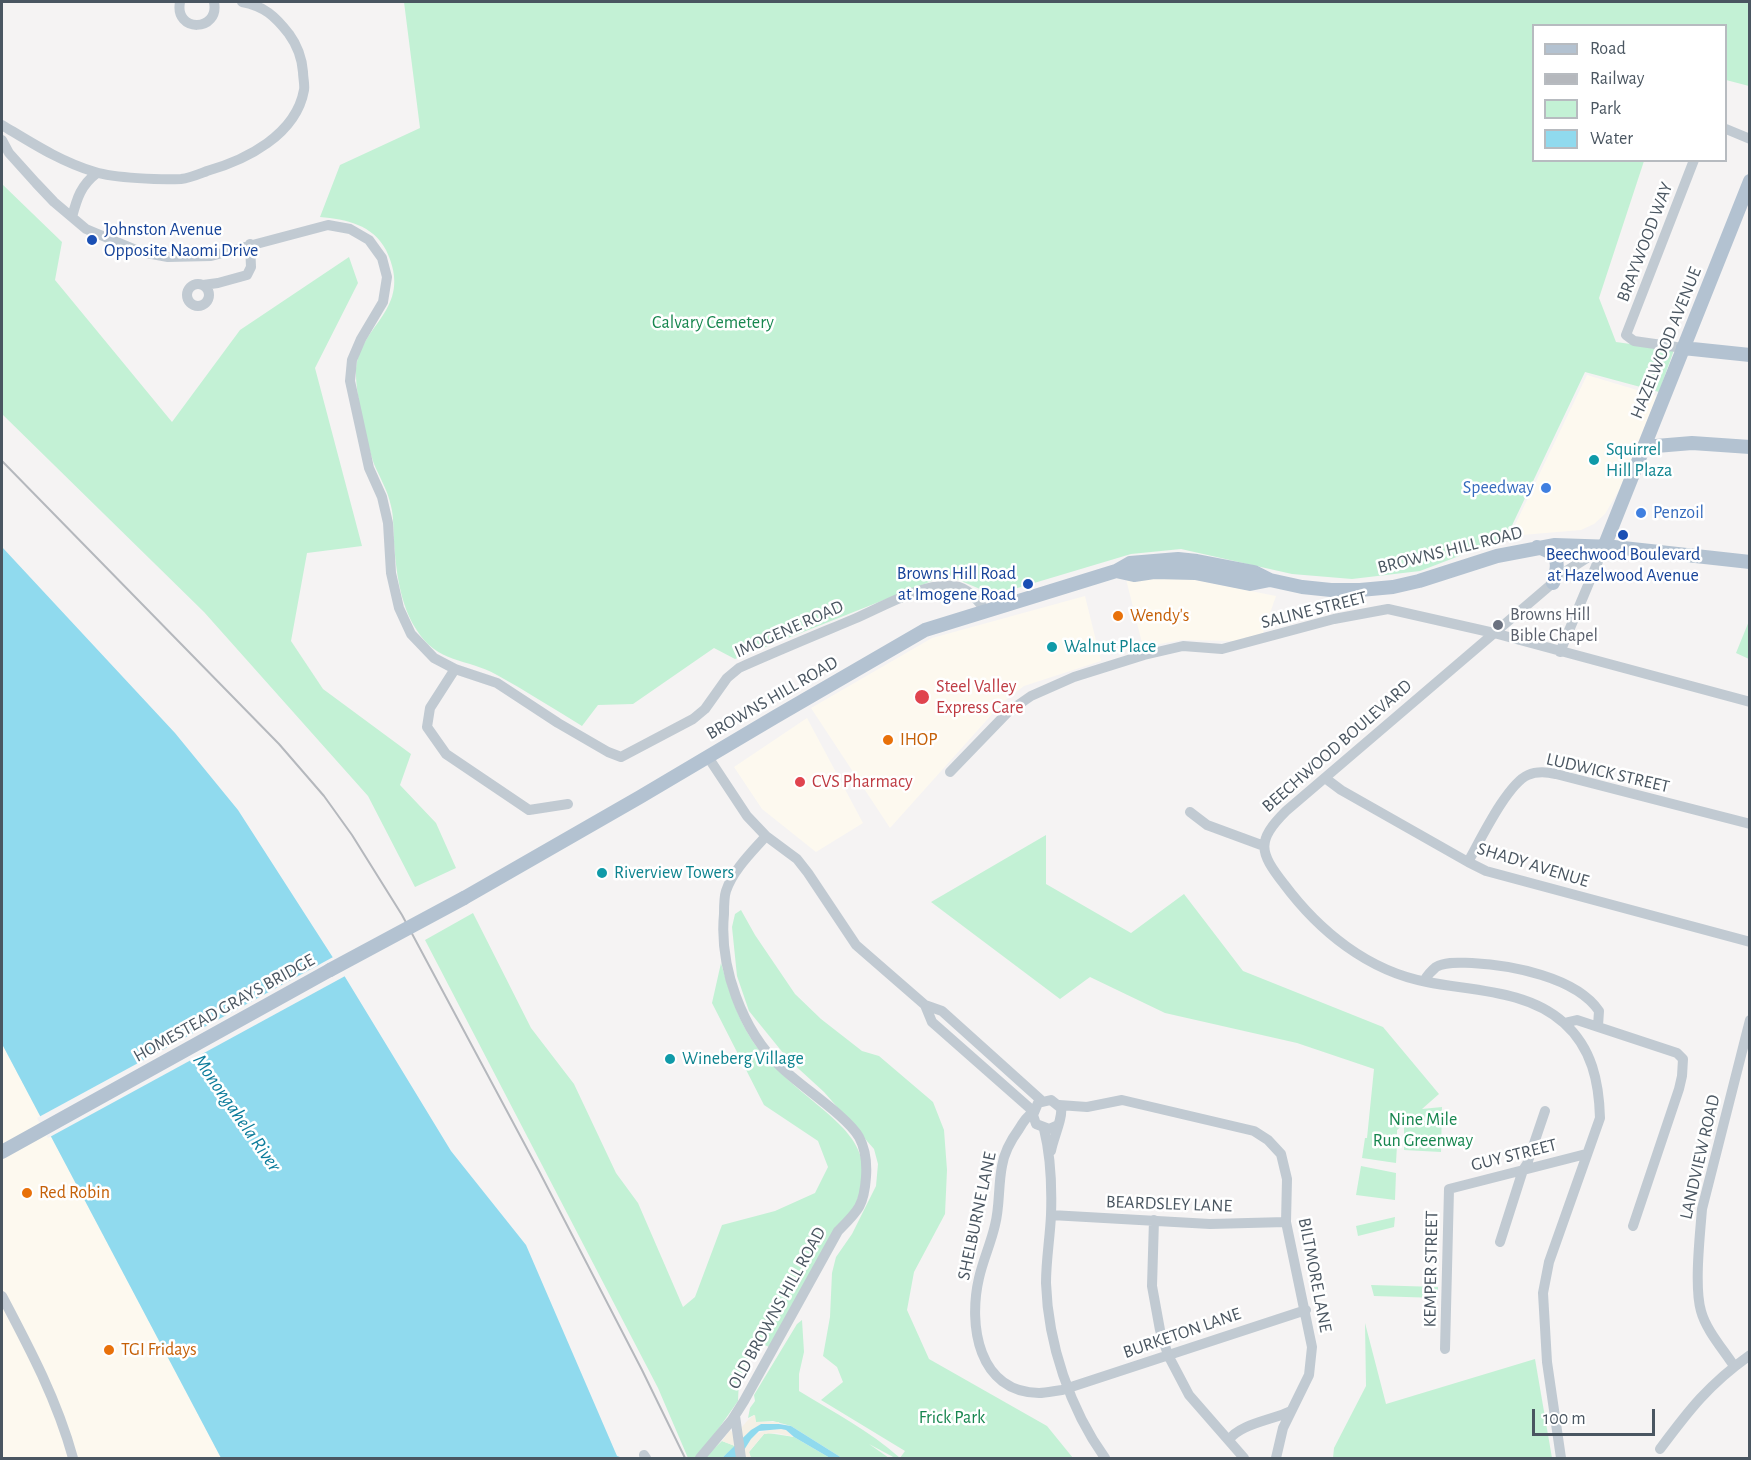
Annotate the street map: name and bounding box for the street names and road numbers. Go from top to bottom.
street label: BRAYWOOD WAY [1612,179,1678,305]
street label: HAZELWOOD AVENUE [1626,264,1706,422]
street label: BROWNS HILL ROAD [1375,522,1525,578]
street label: SALINE STREET [1259,586,1369,634]
street label: IMOGENE ROAD [731,595,847,663]
street label: BROWNS HILL ROAD [702,652,842,744]
street label: BEECHWOOD BOULEVARD [1258,675,1416,817]
street label: LUDWICK STREET [1544,748,1672,798]
street label: SHADY AVENUE [1474,838,1592,892]
street label: HOMESTEAD GRAYS BRIDGE [130,949,318,1067]
street label: LANDVIEW ROAD [1675,1093,1725,1221]
street label: GUY STREET [1469,1134,1559,1176]
street label: SHELBURNE LANE [953,1150,1001,1282]
street label: BEARDSLEY LANE [1105,1191,1233,1217]
street label: KEMPER STREET [1419,1210,1443,1328]
street label: BILTMORE LANE [1293,1216,1337,1334]
street label: OLD BROWNS HILL ROAD [723,1223,831,1393]
street label: BURKETON LANE [1120,1303,1244,1363]

